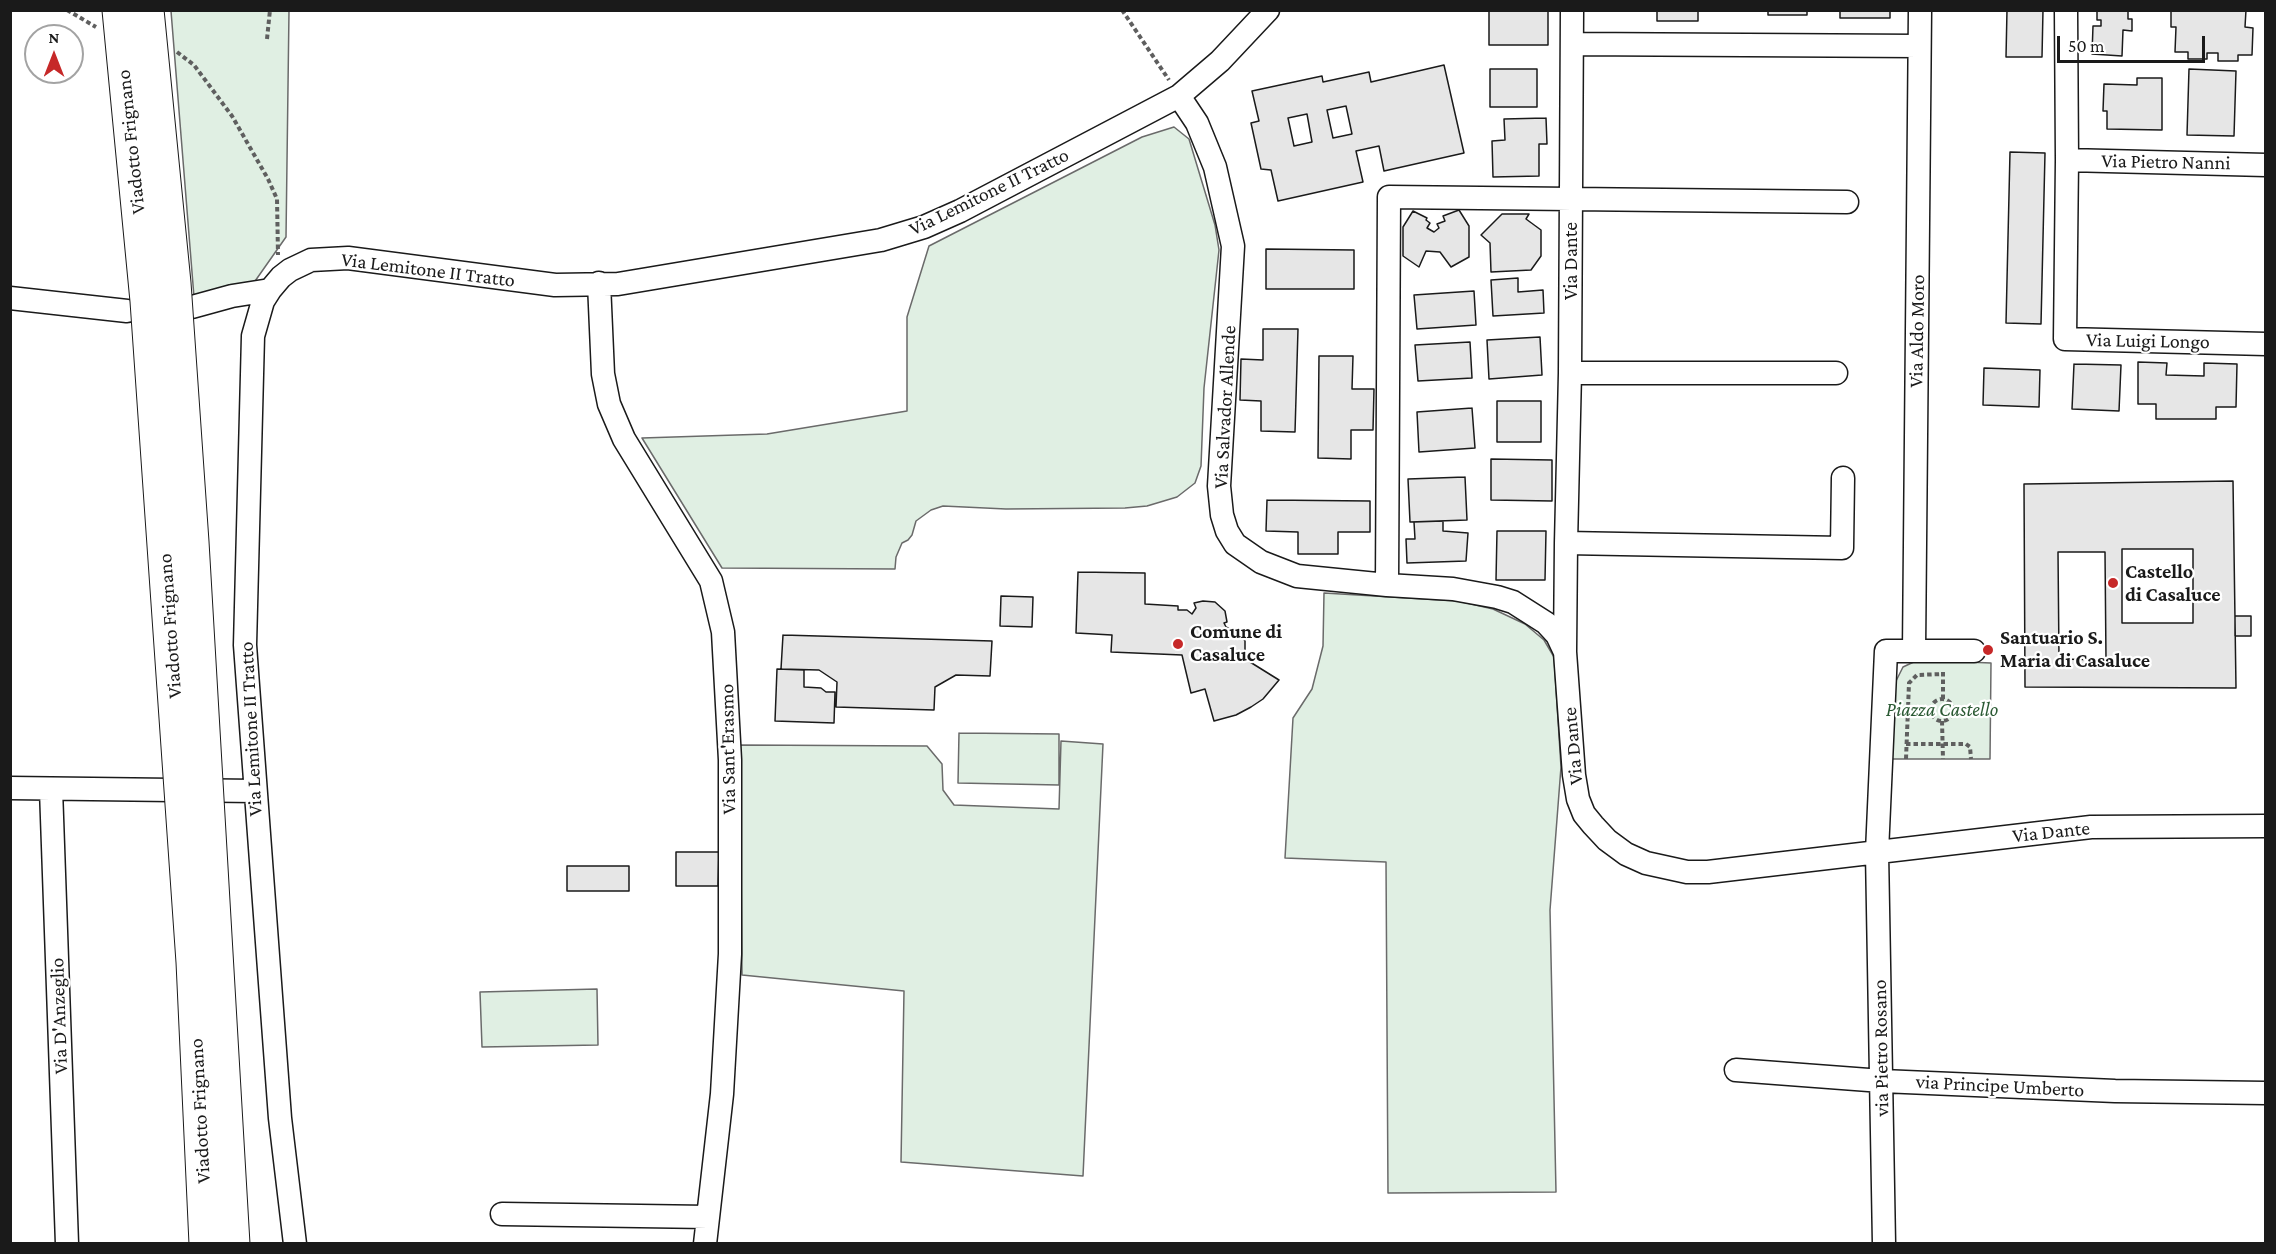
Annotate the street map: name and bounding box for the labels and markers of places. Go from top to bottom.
place label: Castello di Casaluce [2125,560,2221,607]
marker: Castello di Casaluce [2106,576,2120,590]
place label: Comune di Casaluce [1190,620,1282,667]
place label: Santuario S. Maria di Casaluce [2000,626,2150,673]
marker: Comune di Casaluce [1171,637,1185,651]
marker: Santuario S. Maria di Casaluce [1981,643,1995,657]

